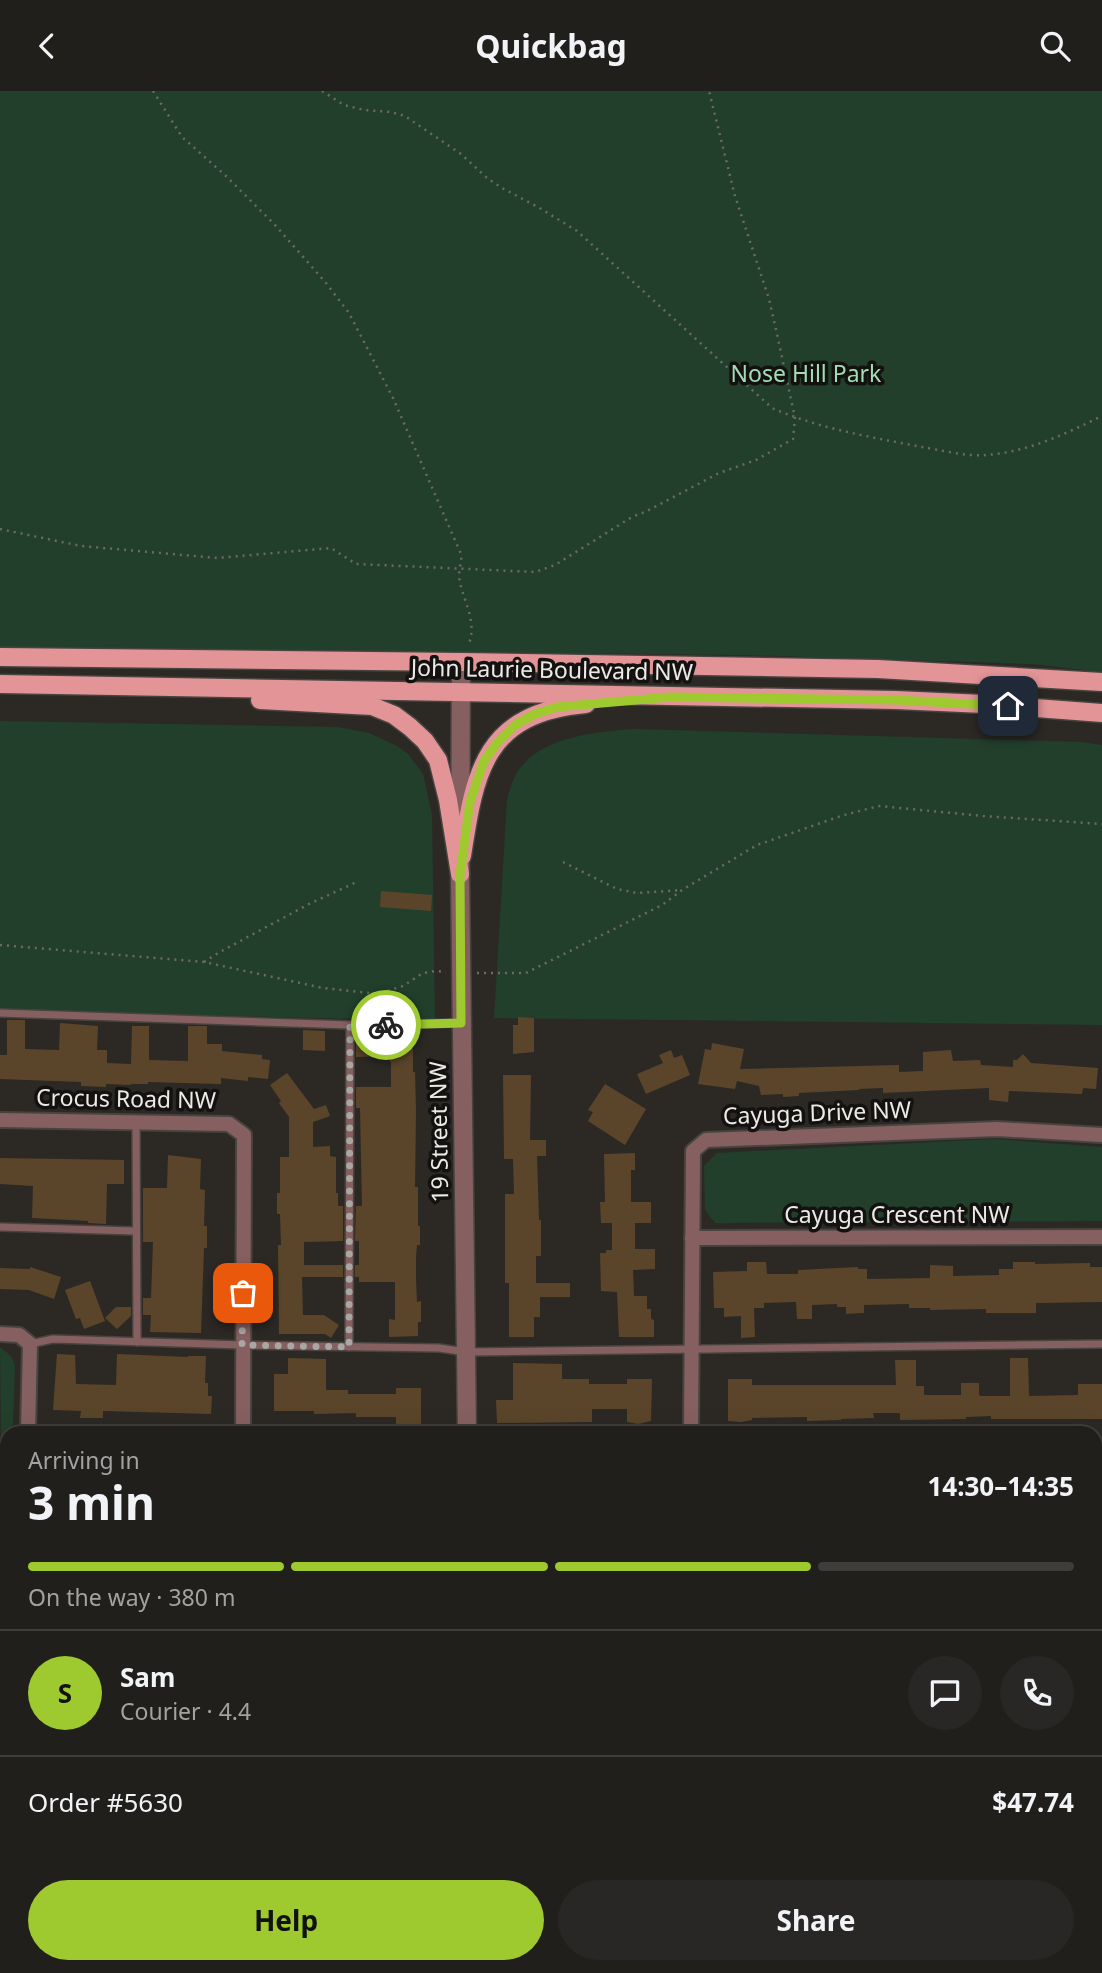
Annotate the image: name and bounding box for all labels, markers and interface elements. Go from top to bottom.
text: Quickbag [475,24,627,67]
icon: back [28,27,66,65]
icon: search [1036,27,1074,65]
park label: Nose Hill Park [731,357,882,389]
street label: John Laurie Boulevard NW [409,651,694,687]
pin [978,676,1038,736]
icon: home [989,687,1027,725]
courier [351,990,421,1060]
icon: bike [367,1006,405,1044]
street label: 19 Street NW [421,1060,455,1203]
street label: Crocus Road NW [36,1080,217,1116]
street label: Cayuga Drive NW [722,1093,912,1131]
street label: Cayuga Crescent NW [784,1198,1010,1230]
pin [213,1263,273,1323]
icon: bag [224,1274,262,1312]
text: Arriving in [28,1444,140,1476]
text: 14:30–14:35 [927,1468,1074,1504]
text: 3 min [28,1471,155,1533]
text: On the way · 380 m [28,1581,235,1613]
button: chat [908,1656,982,1730]
button: phone [1000,1656,1074,1730]
text: Sam [120,1659,175,1695]
text: S [58,1675,72,1711]
text: Courier · 4.4 [120,1695,251,1727]
text: Order #5630 [28,1784,183,1820]
text: $47.74 [992,1784,1074,1820]
button: Help [28,1880,544,1960]
button: Share [558,1880,1074,1960]

